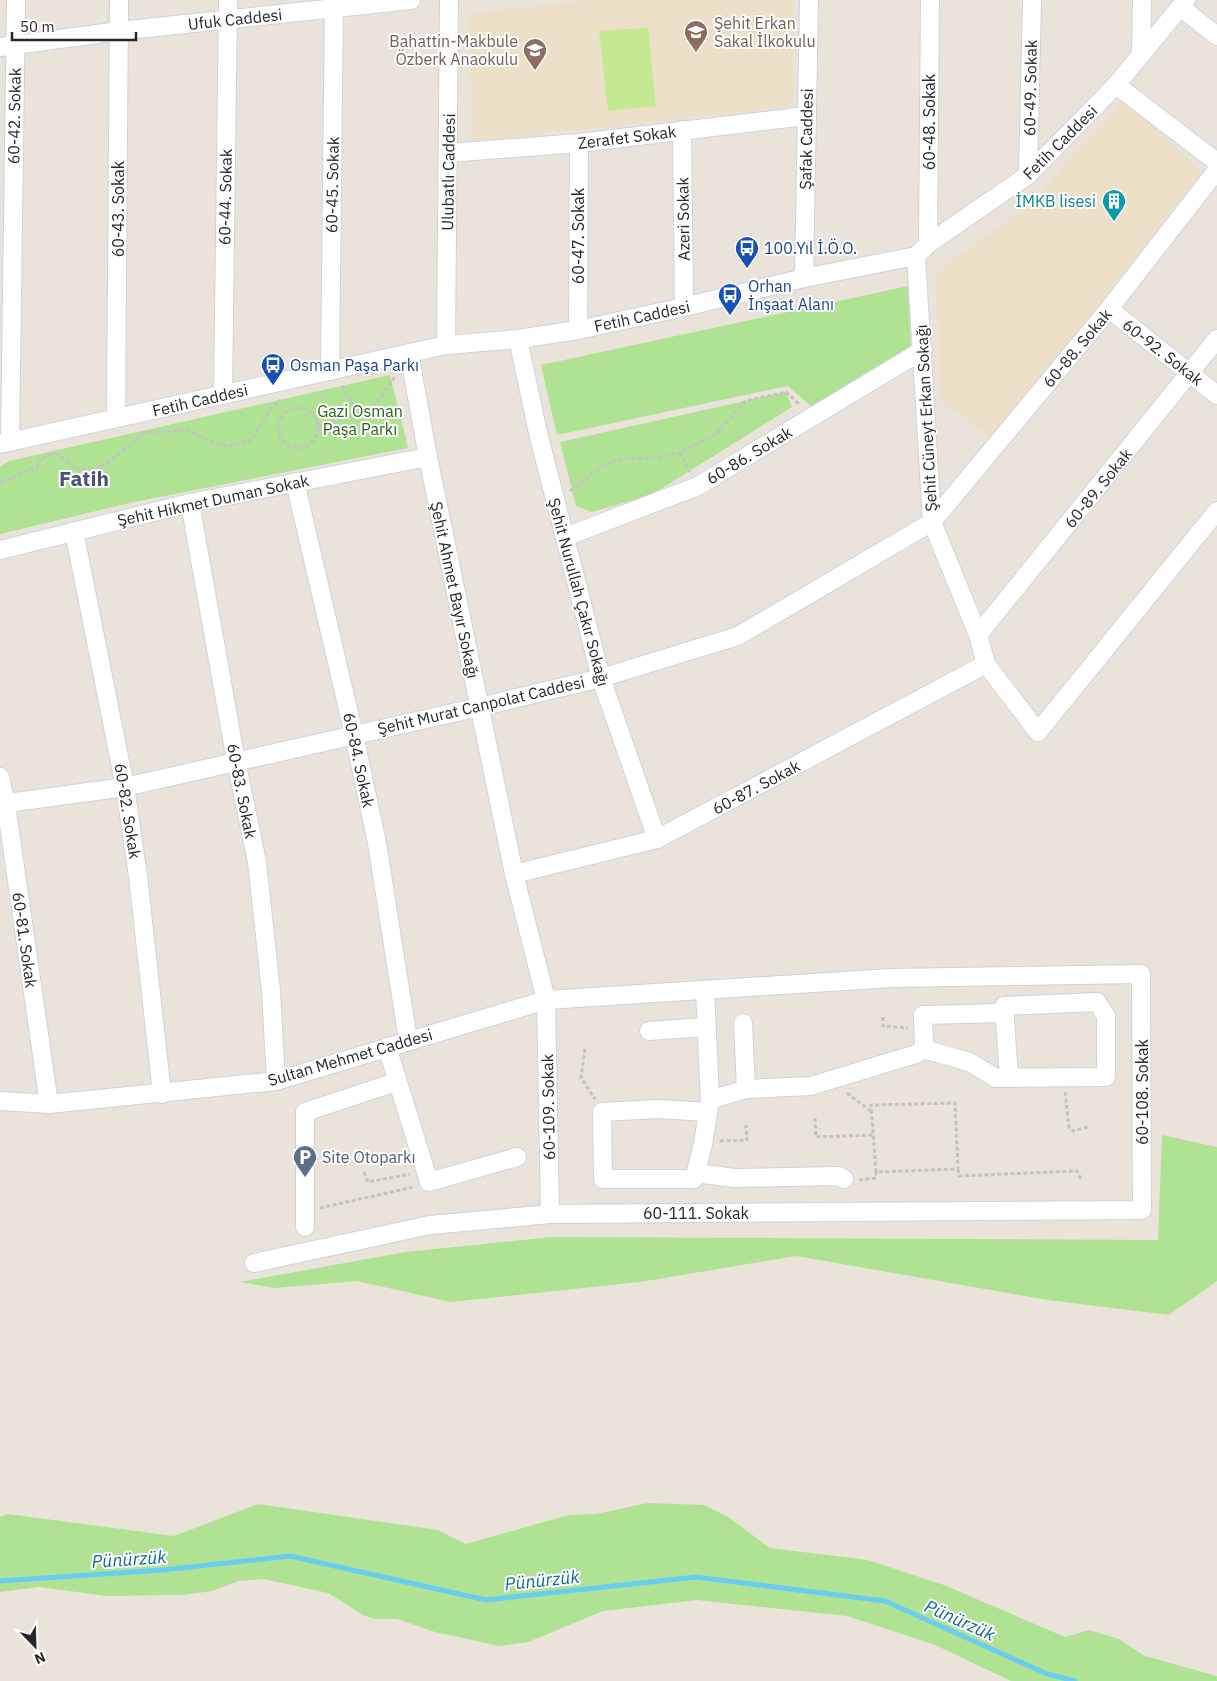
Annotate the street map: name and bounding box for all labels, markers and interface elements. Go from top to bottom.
street label: Ufuk Caddesi [187,4,283,34]
scale bar [12,10,136,42]
place label: Şehit Erkan Sakal İlkokulu [714,13,816,51]
text: 50 m [20,17,55,36]
school or university icon: Şehit Erkan Sakal İlkokulu [683,19,709,53]
place label: Bahattin-Makbule Özberk Anaokulu [389,31,518,69]
school or university icon: Bahattin-Makbule Özberk Anaokulu [522,37,548,71]
street label: 60-49. Sokak [1019,39,1041,136]
street label: 60-42. Sokak [3,67,25,164]
street label: 60-48. Sokak [919,73,939,170]
street label: Şafak Caddesi [795,88,817,190]
street label: Fetih Caddesi [1018,100,1102,184]
street label: Ulubatlı Caddesi [437,113,459,231]
street label: Zerafet Sokak [577,121,678,153]
street label: 60-45. Sokak [321,136,343,233]
street label: 60-44. Sokak [214,148,236,245]
street label: 60-43. Sokak [108,160,128,257]
street label: Azeri Sokak [672,176,694,261]
street label: 60-47. Sokak [568,187,588,284]
building icon: İMKB lisesi [1101,188,1127,222]
place label: İMKB lisesi [1016,191,1096,211]
bus stop icon: 100.Yıl İ.Ö.O. [734,235,760,269]
place label: 100.Yıl İ.Ö.O. [764,238,857,258]
place label: Orhan İnşaat Alanı [748,276,834,314]
bus stop icon: Orhan İnşaat Alanı [717,282,743,316]
street label: Fetih Caddesi [592,296,692,336]
street label: 60-88. Sokak [1038,304,1116,391]
street label: 60-92. Sokak [1119,314,1208,390]
street label: Şehit Cüneyt Erkan Sokağı [911,324,941,512]
bus stop icon: Osman Paşa Parkı [260,352,286,386]
place label: Osman Paşa Parkı [290,355,419,375]
street label: Fetih Caddesi [150,379,250,421]
park label: Gazi Osman Paşa Parkı [317,401,403,439]
street label: 60-86. Sokak [702,421,796,488]
street label: 60-89. Sokak [1060,444,1136,532]
district label: Fatih [59,464,109,492]
street label: Şehit Hikmet Duman Sokak [115,470,311,530]
street label: Şehit Nurullah Çakır Sokağı [544,496,614,688]
street label: Şehit Ahmet Bayır Sokağı [426,500,484,680]
street label: Şehit Murat Canpolat Caddesi [375,671,587,739]
street label: 60-84. Sokak [339,711,379,810]
street label: 60-83. Sokak [223,742,261,841]
street label: 60-87. Sokak [709,755,804,818]
street label: 60-82. Sokak [111,762,146,861]
street label: 60-81. Sokak [8,891,42,990]
street label: Sultan Mehmet Caddesi [265,1024,435,1090]
street label: 60-108. Sokak [1132,1038,1152,1145]
street label: 60-109. Sokak [537,1053,559,1160]
parking icon: Site Otoparkı [292,1144,318,1178]
place label: Site Otoparkı [322,1147,415,1167]
street label: 60-111. Sokak [643,1203,750,1223]
water label: Pünürzük [91,1545,168,1573]
water label: Pünürzük [503,1565,581,1595]
water label: Pünürzük [921,1594,1000,1646]
north arrow [10,1621,60,1671]
text: N [32,1648,48,1668]

